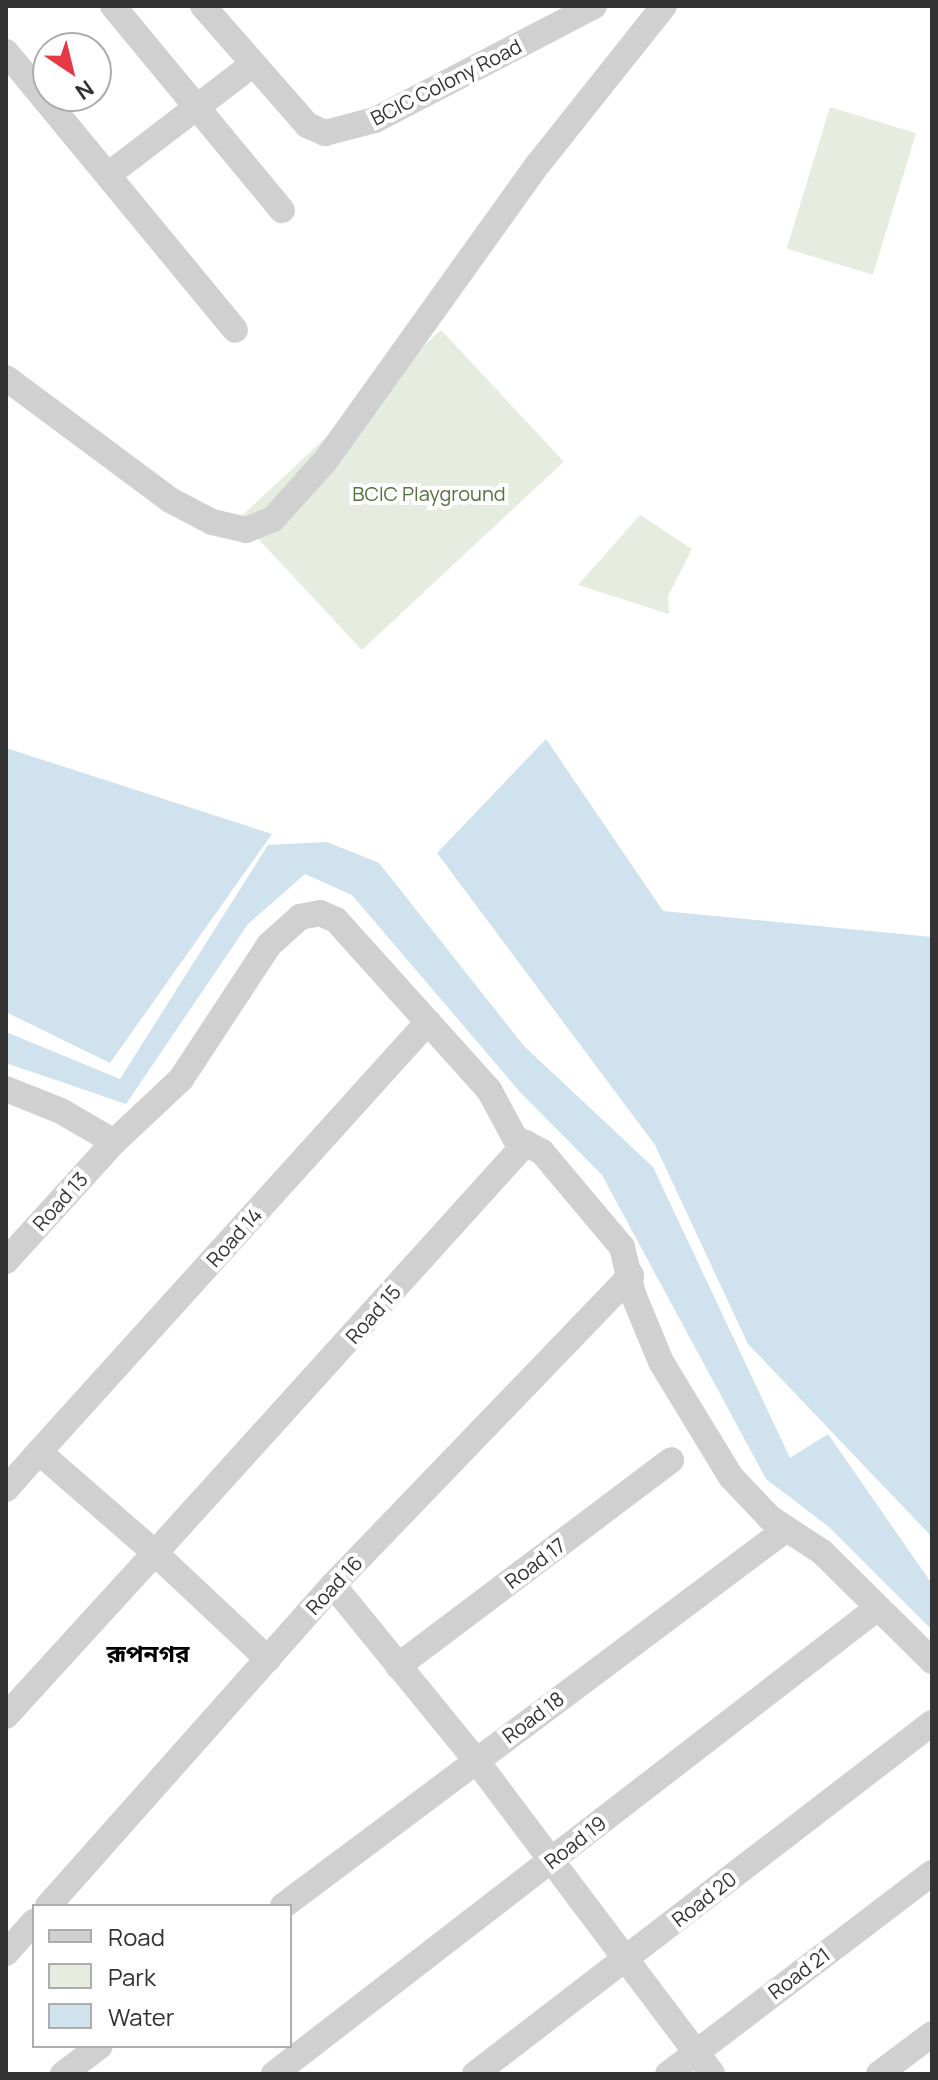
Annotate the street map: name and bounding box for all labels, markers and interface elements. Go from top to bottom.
north arrow [32,32,112,112]
street label: BCIC Colony Road [367,34,525,130]
text: N [70,73,100,107]
park label: BCIC Playground [352,481,506,505]
street label: Road 13 [28,1167,92,1235]
street label: Road 14 [201,1203,267,1271]
street label: Road 15 [340,1280,406,1348]
street label: Road 17 [500,1533,570,1593]
street label: Road 16 [301,1551,367,1619]
district label: রূপনগর [107,1639,189,1667]
street label: Road 18 [498,1686,568,1748]
street label: Road 19 [539,1811,611,1873]
street label: Road 20 [667,1866,741,1932]
legend [32,1904,292,2048]
text: Road [108,1920,165,1953]
street label: Road 21 [764,1942,834,2004]
text: Park [108,1960,156,1993]
text: Water [108,2000,175,2033]

